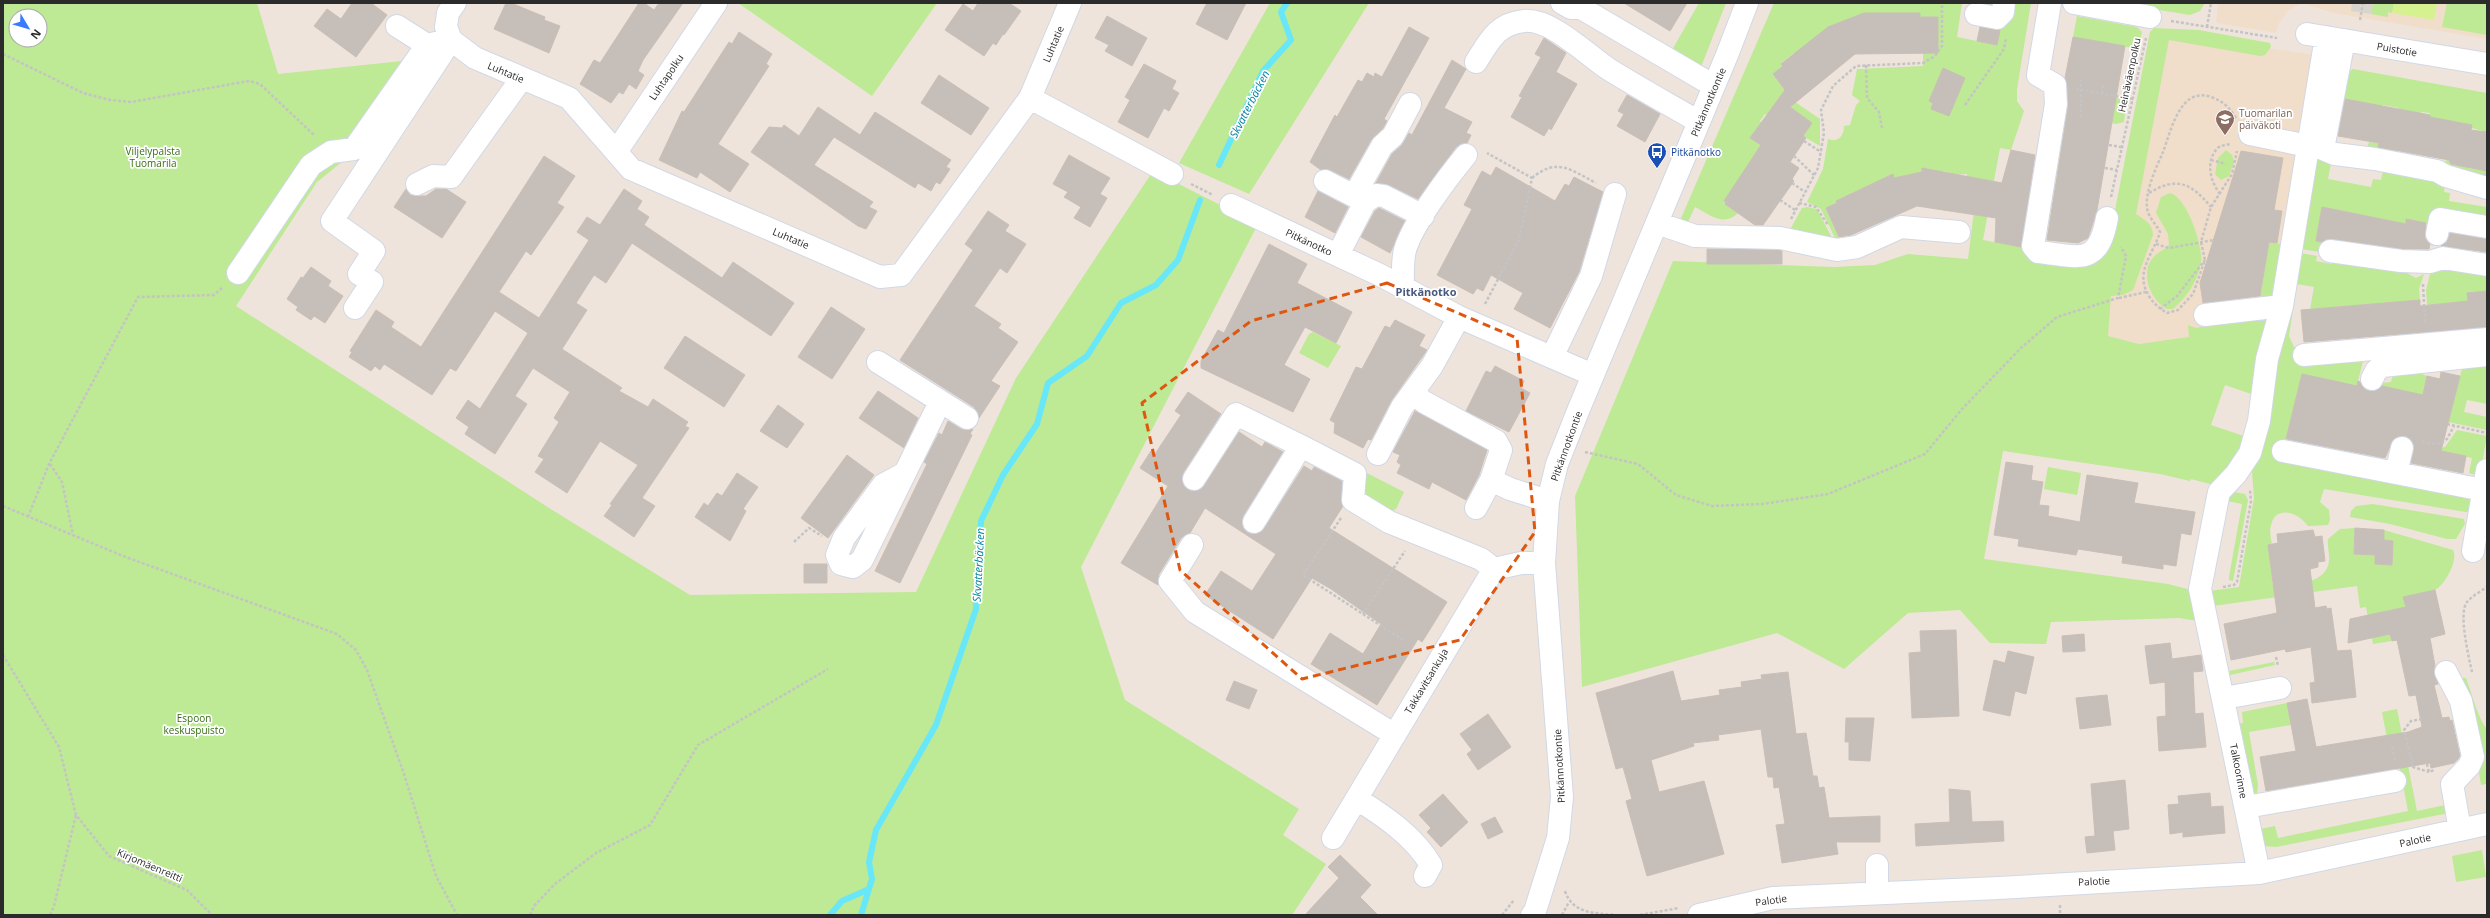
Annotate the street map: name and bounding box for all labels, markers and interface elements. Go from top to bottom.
north arrow [8,8,48,48]
street label: Luhtatie [1039,23,1067,64]
text: N [28,26,45,43]
street label: Heinäväenpolku [2114,37,2144,113]
street label: Puistotie [2376,39,2419,59]
street label: Luhtapolku [645,51,687,103]
street label: Luhtatie [486,58,527,86]
street label: Pitkännotkontie [1687,65,1729,139]
water label: Skvatterbäcken [1226,68,1272,140]
place label: Tuomarilan päiväkoti [2239,106,2292,132]
school or university icon: Tuomarilan päiväkoti [2214,108,2236,136]
bus stop icon: Pitkänotko [1646,141,1668,169]
park label: Viljelypalsta Tuomarila [126,144,180,170]
place label: Pitkänotko [1671,145,1721,159]
street label: Luhtatie [771,224,812,252]
street label: Pitkänotko [1283,225,1335,259]
district label: Pitkänotko [1396,284,1457,299]
street label: Pitkännotkontie [1547,409,1585,483]
water label: Skvatterbäcken [969,528,987,602]
street label: Takkavitsankuja [1401,646,1451,716]
park label: Espoon keskuspuisto [164,711,224,737]
street label: Pitkännotkontie [1550,728,1568,803]
street label: Talkoorinne [2227,742,2251,800]
street label: Palotie [2398,830,2432,850]
street label: Kirjomäenreitti [115,845,185,885]
street label: Palotie [2078,873,2111,889]
street label: Palotie [1754,891,1788,909]

